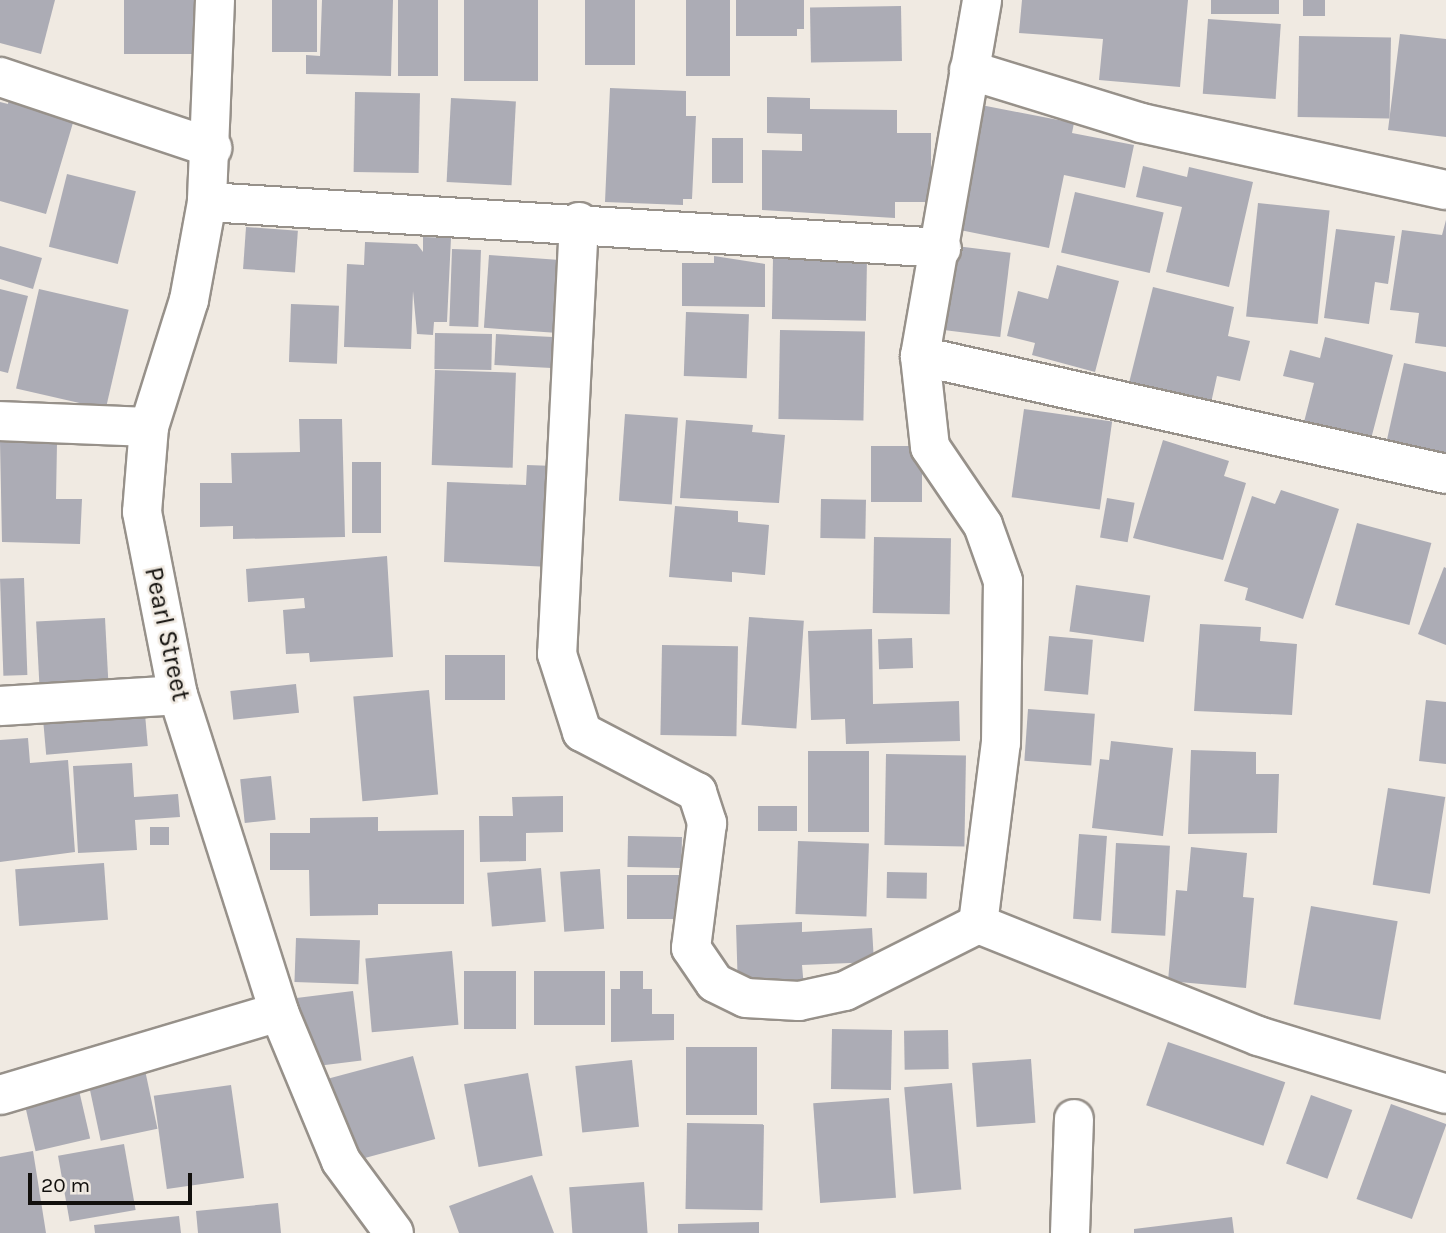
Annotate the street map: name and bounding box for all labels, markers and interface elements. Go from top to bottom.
street label: Pearl Street [138,564,196,704]
scale bar [32,1160,196,1204]
text: 20 m [41,1173,90,1197]

